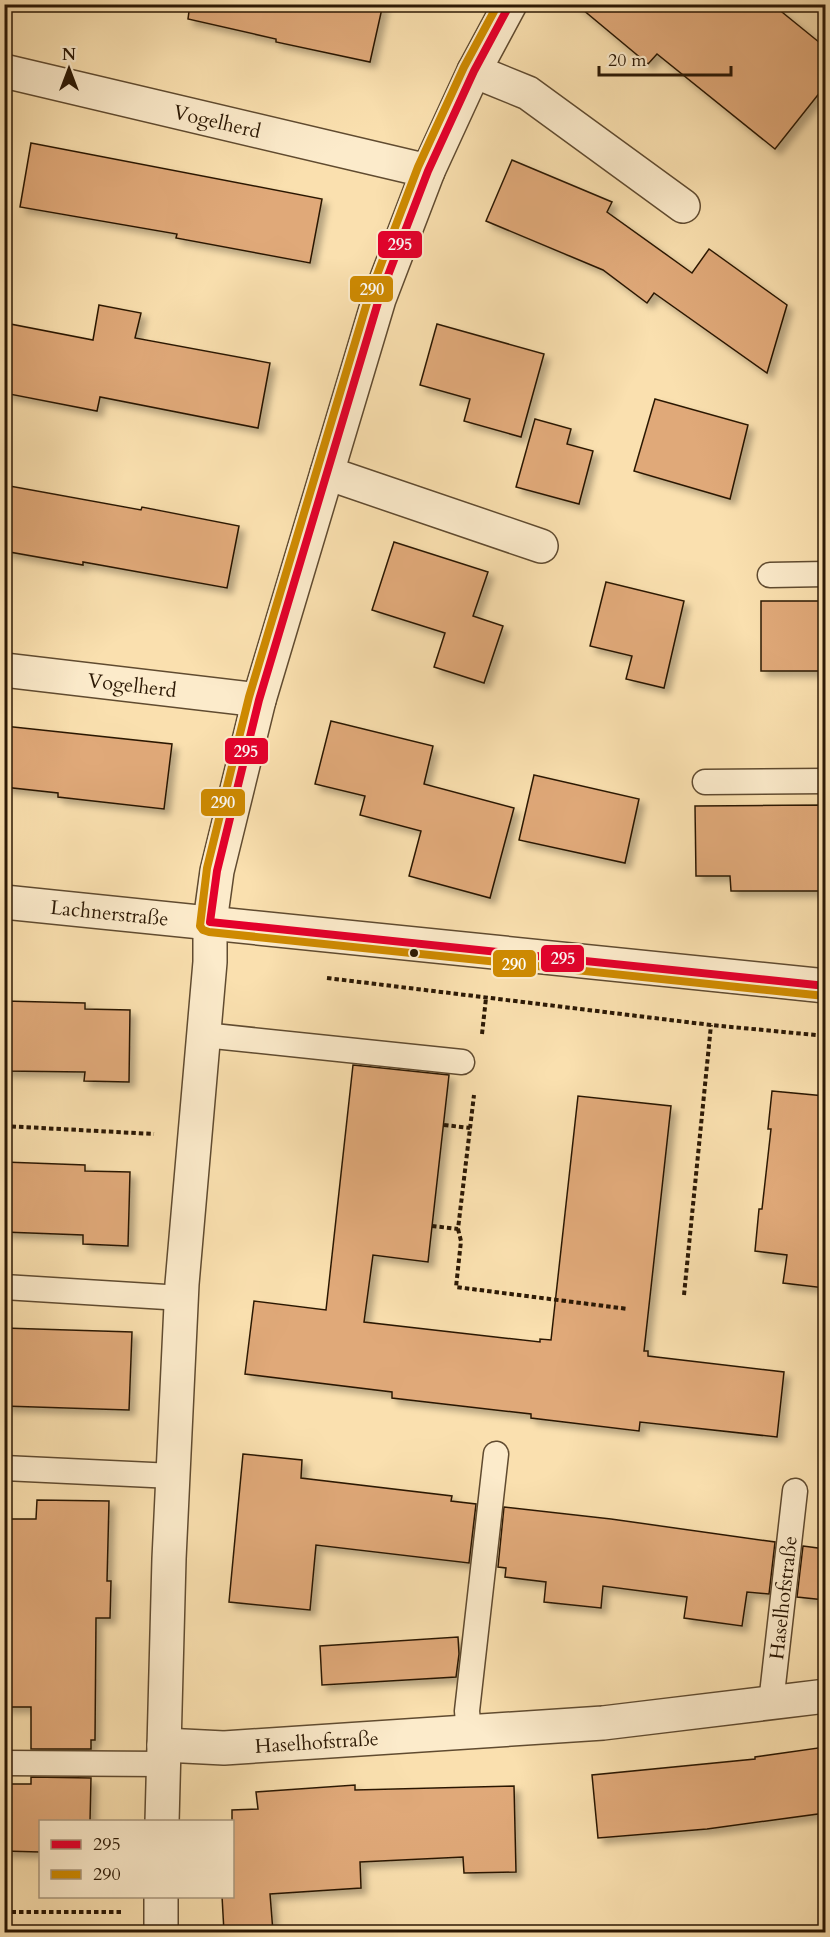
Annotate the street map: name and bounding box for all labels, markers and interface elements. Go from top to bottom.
north arrow [39,39,99,99]
scale bar [599,39,731,77]
text: N [62,44,76,66]
text: 20 m [608,48,647,73]
street label: Vogelherd [171,98,264,145]
line badge: 295 [377,230,423,259]
text: 295 [388,234,412,256]
line badge: 290 [349,275,394,303]
text: 290 [360,279,384,301]
street label: Vogelherd [86,667,178,704]
line badge: 295 [224,737,269,765]
text: 295 [234,741,258,763]
line badge: 290 [200,788,246,817]
text: 290 [211,792,235,814]
street label: Lachnerstraße [49,894,170,933]
line badge: 295 [540,944,585,973]
unlabelled marker [408,947,420,959]
text: 295 [551,948,575,970]
line badge: 290 [492,949,537,978]
text: 290 [502,954,526,976]
street label: Haselhofstraße [763,1535,804,1661]
street label: Haselhofstraße [254,1725,380,1760]
legend [39,1820,234,1898]
text: 295 [93,1832,121,1857]
text: 290 [93,1862,121,1887]

